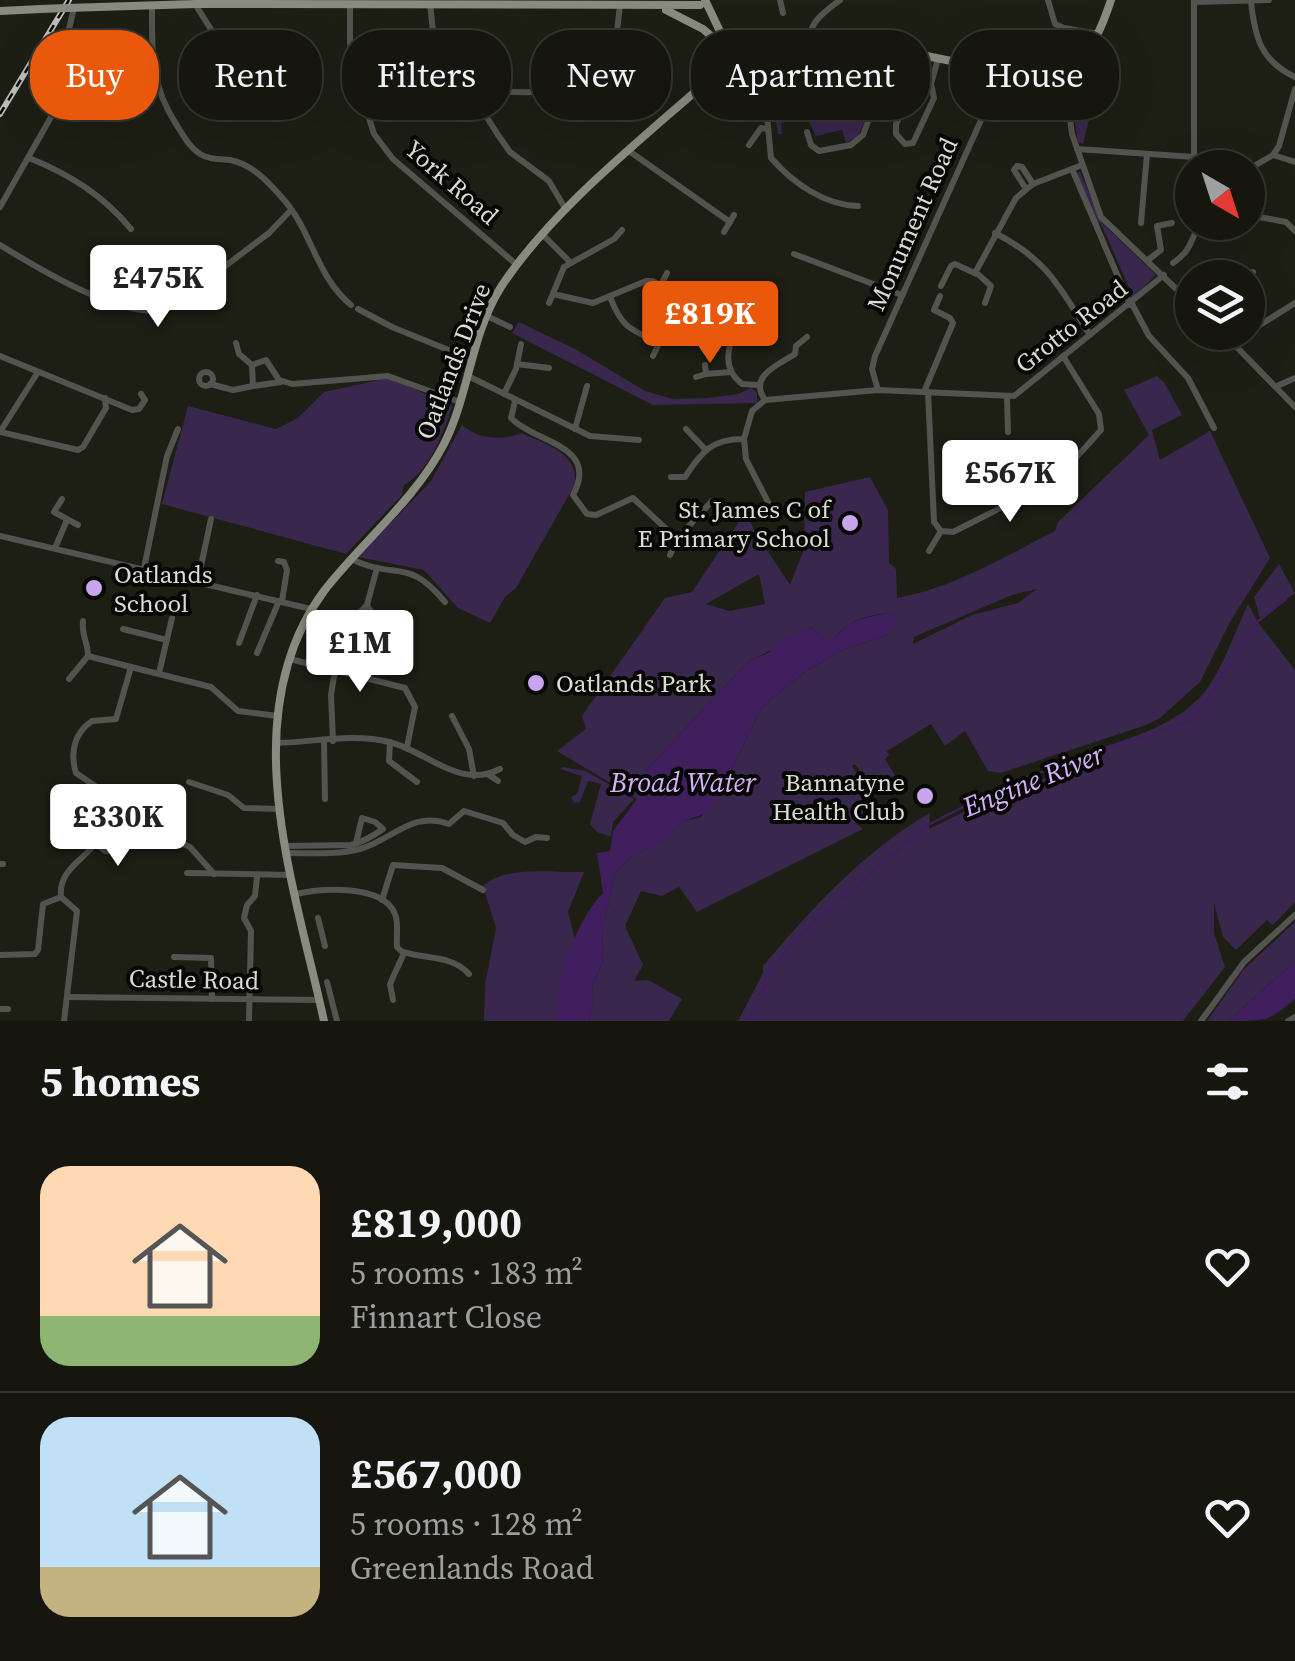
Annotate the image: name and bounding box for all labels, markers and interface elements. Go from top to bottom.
chip: Buy [30,30,159,120]
chip: Rent [179,30,322,120]
chip: Filters [342,30,511,120]
chip: New [531,30,671,120]
chip: Apartment [691,30,930,120]
chip: House [950,30,1119,120]
street label: York Road [398,132,506,232]
street label: Monument Road [859,132,965,316]
north arrow [1175,150,1265,240]
map controls [1175,150,1265,350]
pin: £475K [88,245,228,330]
text: £475K [112,255,204,299]
button: layers [1175,260,1265,350]
street label: Grotto Road [1008,271,1134,381]
street label: Oatlands Drive [408,278,498,444]
pin: £819K [640,281,780,366]
text: £819K [664,291,756,335]
pin: £567K [940,440,1080,525]
text: £567K [964,450,1056,494]
place label: St. James C of E Primary School [638,492,832,555]
marker: St. James C of E Primary School [839,512,861,534]
place label: Oatlands School [114,557,213,620]
marker: Oatlands School [83,577,105,599]
pin: £1M [312,610,408,695]
text: £1M [328,620,392,664]
place label: Oatlands Park [556,666,712,700]
marker: Oatlands Park [525,672,547,694]
water label: Engine River [956,734,1110,826]
water label: Broad Water [609,763,757,801]
place label: Bannatyne Health Club [772,765,905,828]
pin: £330K [48,784,188,869]
marker: Bannatyne Health Club [914,785,936,807]
text: £330K [72,794,164,838]
street label: Castle Road [129,961,259,997]
text: 5 homes [40,1052,200,1110]
icon: filters [1200,1054,1255,1109]
text: £819,000 [350,1193,522,1251]
icon: home [120,1206,240,1326]
icon: heart [1200,1239,1255,1294]
text: 5 rooms · 183 m² [350,1251,583,1295]
text: Finnart Close [350,1295,542,1339]
text: £567,000 [350,1444,522,1502]
icon: home [120,1457,240,1577]
icon: heart [1200,1490,1255,1545]
text: 5 rooms · 128 m² [350,1502,583,1546]
text: Greenlands Road [350,1546,594,1590]

